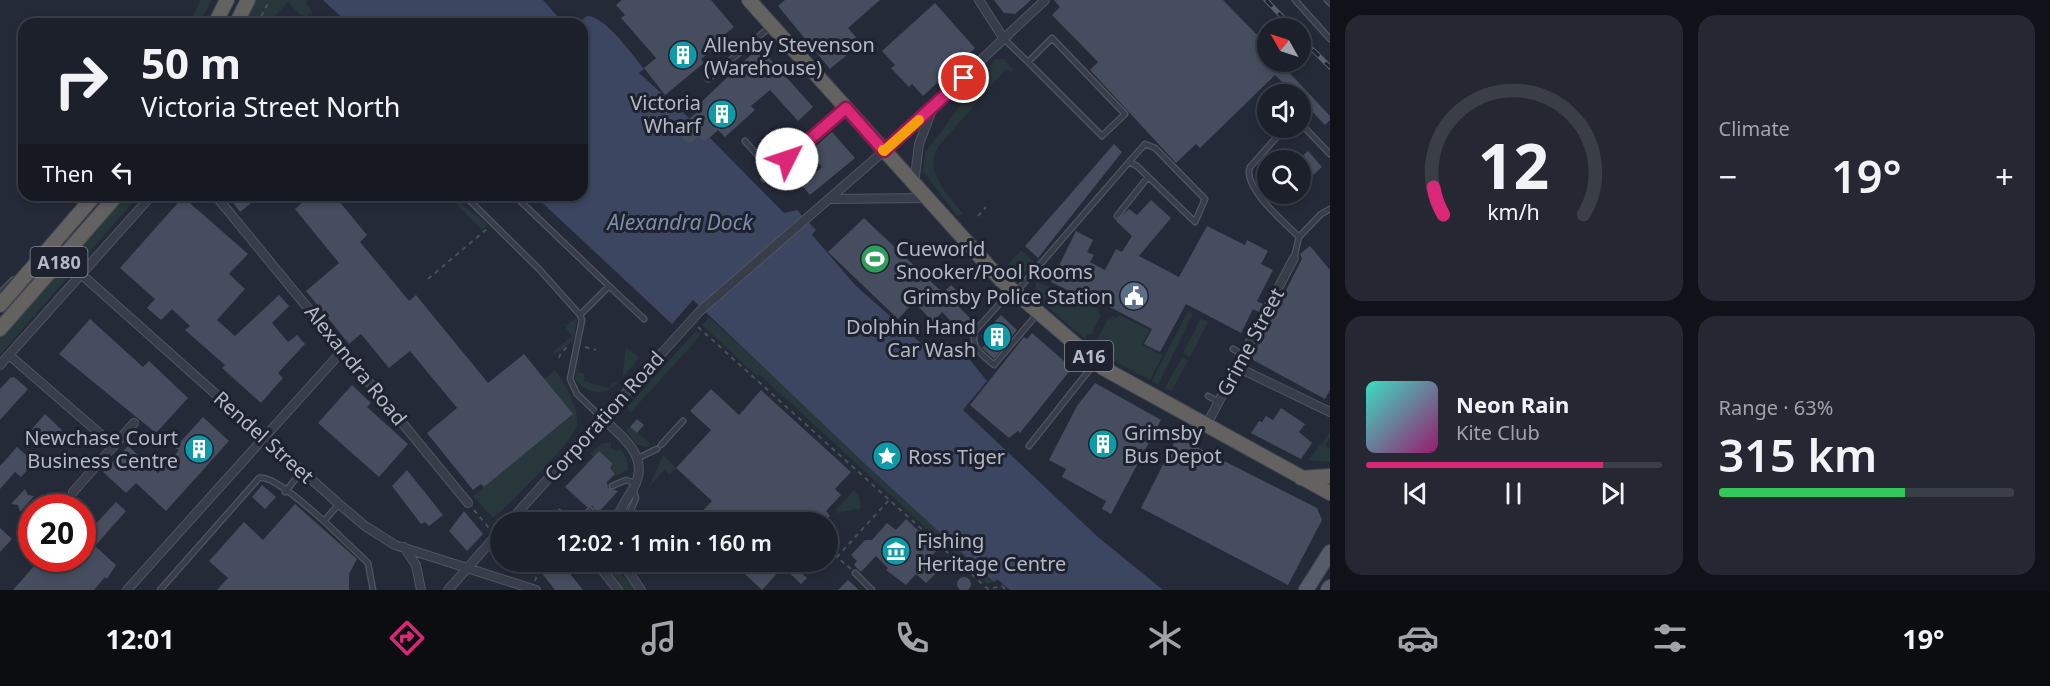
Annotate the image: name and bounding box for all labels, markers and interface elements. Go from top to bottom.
north arrow [1257,18,1311,72]
map controls [1257,18,1311,204]
place label: Allenby Stevenson (Warehouse) [704,31,875,81]
text: 50 m [141,34,241,91]
building icon: Allenby Stevenson (Warehouse) [667,39,699,71]
icon: right [42,42,120,120]
pin [938,52,989,103]
icon: arrive [947,61,980,94]
button: sound [1257,84,1311,138]
text: Victoria Street North [141,88,400,125]
place label: Victoria Wharf [630,89,702,139]
building icon: Victoria Wharf [706,98,738,130]
text: Climate [1719,115,1790,142]
text: 12 [1478,122,1549,207]
position arrow [755,127,819,191]
text: 19° [1831,145,1902,206]
button: search [1257,150,1311,204]
text: − [1719,154,1737,199]
text: + [1995,154,2014,199]
icon: left [106,156,139,189]
text: Then [42,158,94,188]
text: km/h [1487,197,1540,226]
water label: Alexandra Dock [605,208,754,236]
place label: Cueworld Snooker/Pool Rooms [896,235,1093,285]
sports icon: Cueworld Snooker/Pool Rooms [859,243,891,275]
road number: A180 [31,247,88,277]
public building icon: Grimsby Police Station [1118,280,1150,312]
place label: Grimsby Police Station [903,283,1113,310]
street label: Grime Street [1210,283,1290,401]
street label: Alexandra Road [299,299,413,431]
place label: Dolphin Hand Car Wash [846,313,976,363]
building icon: Dolphin Hand Car Wash [981,321,1013,353]
road number: A16 [1065,341,1113,371]
street label: Corporation Road [538,345,670,487]
street label: Rendel Street [208,385,320,489]
text: Neon Rain [1456,389,1569,419]
text: Range · 63% [1719,394,1833,421]
place label: Grimsby Bus Depot [1124,419,1222,469]
text: Kite Club [1456,419,1540,446]
place label: Newchase Court Business Centre [24,424,178,474]
text: 315 km [1719,424,1877,485]
building icon: Grimsby Bus Depot [1087,428,1119,460]
building icon: Newchase Court Business Centre [183,433,215,465]
place icon: Ross Tiger [871,440,903,472]
place label: Ross Tiger [908,443,1005,470]
icon: previous [1399,477,1432,510]
icon: pause [1497,477,1530,510]
icon: next [1596,477,1629,510]
speed limit sign: 20 [18,494,96,572]
text: 12:02 · 1 min · 160 m [556,527,772,557]
place label: Fishing Heritage Centre [917,527,1066,577]
museum icon: Fishing Heritage Centre [880,535,912,567]
icon: directions [386,617,428,659]
icon: music [638,617,680,659]
icon: phone [891,617,933,659]
icon: climate [1144,617,1186,659]
icon: car [1397,617,1439,659]
icon: filters [1649,617,1691,659]
text: 12:01 [105,620,175,657]
text: 19° [1902,620,1945,657]

